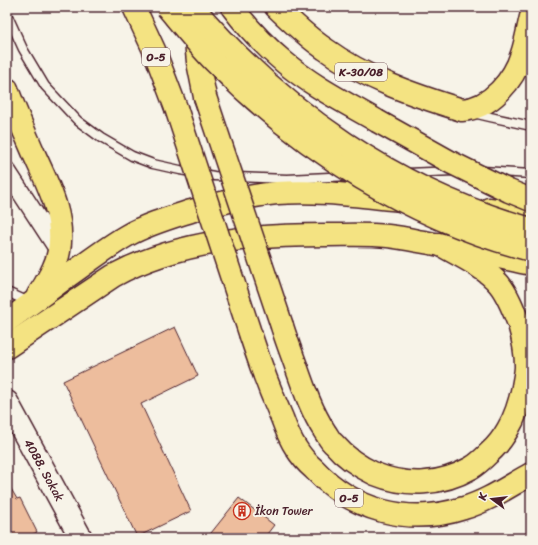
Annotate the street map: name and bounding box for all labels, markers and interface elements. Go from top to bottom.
road number: O-5 [142,48,170,66]
road number: K-30/08 [335,63,387,81]
street label: 4088. Sokak [18,435,71,506]
north arrow [472,479,512,519]
road number: O-5 [335,489,363,507]
text: K [473,490,493,503]
place label: İkon Tower [254,500,314,522]
building icon: İkon Tower [232,501,252,521]

